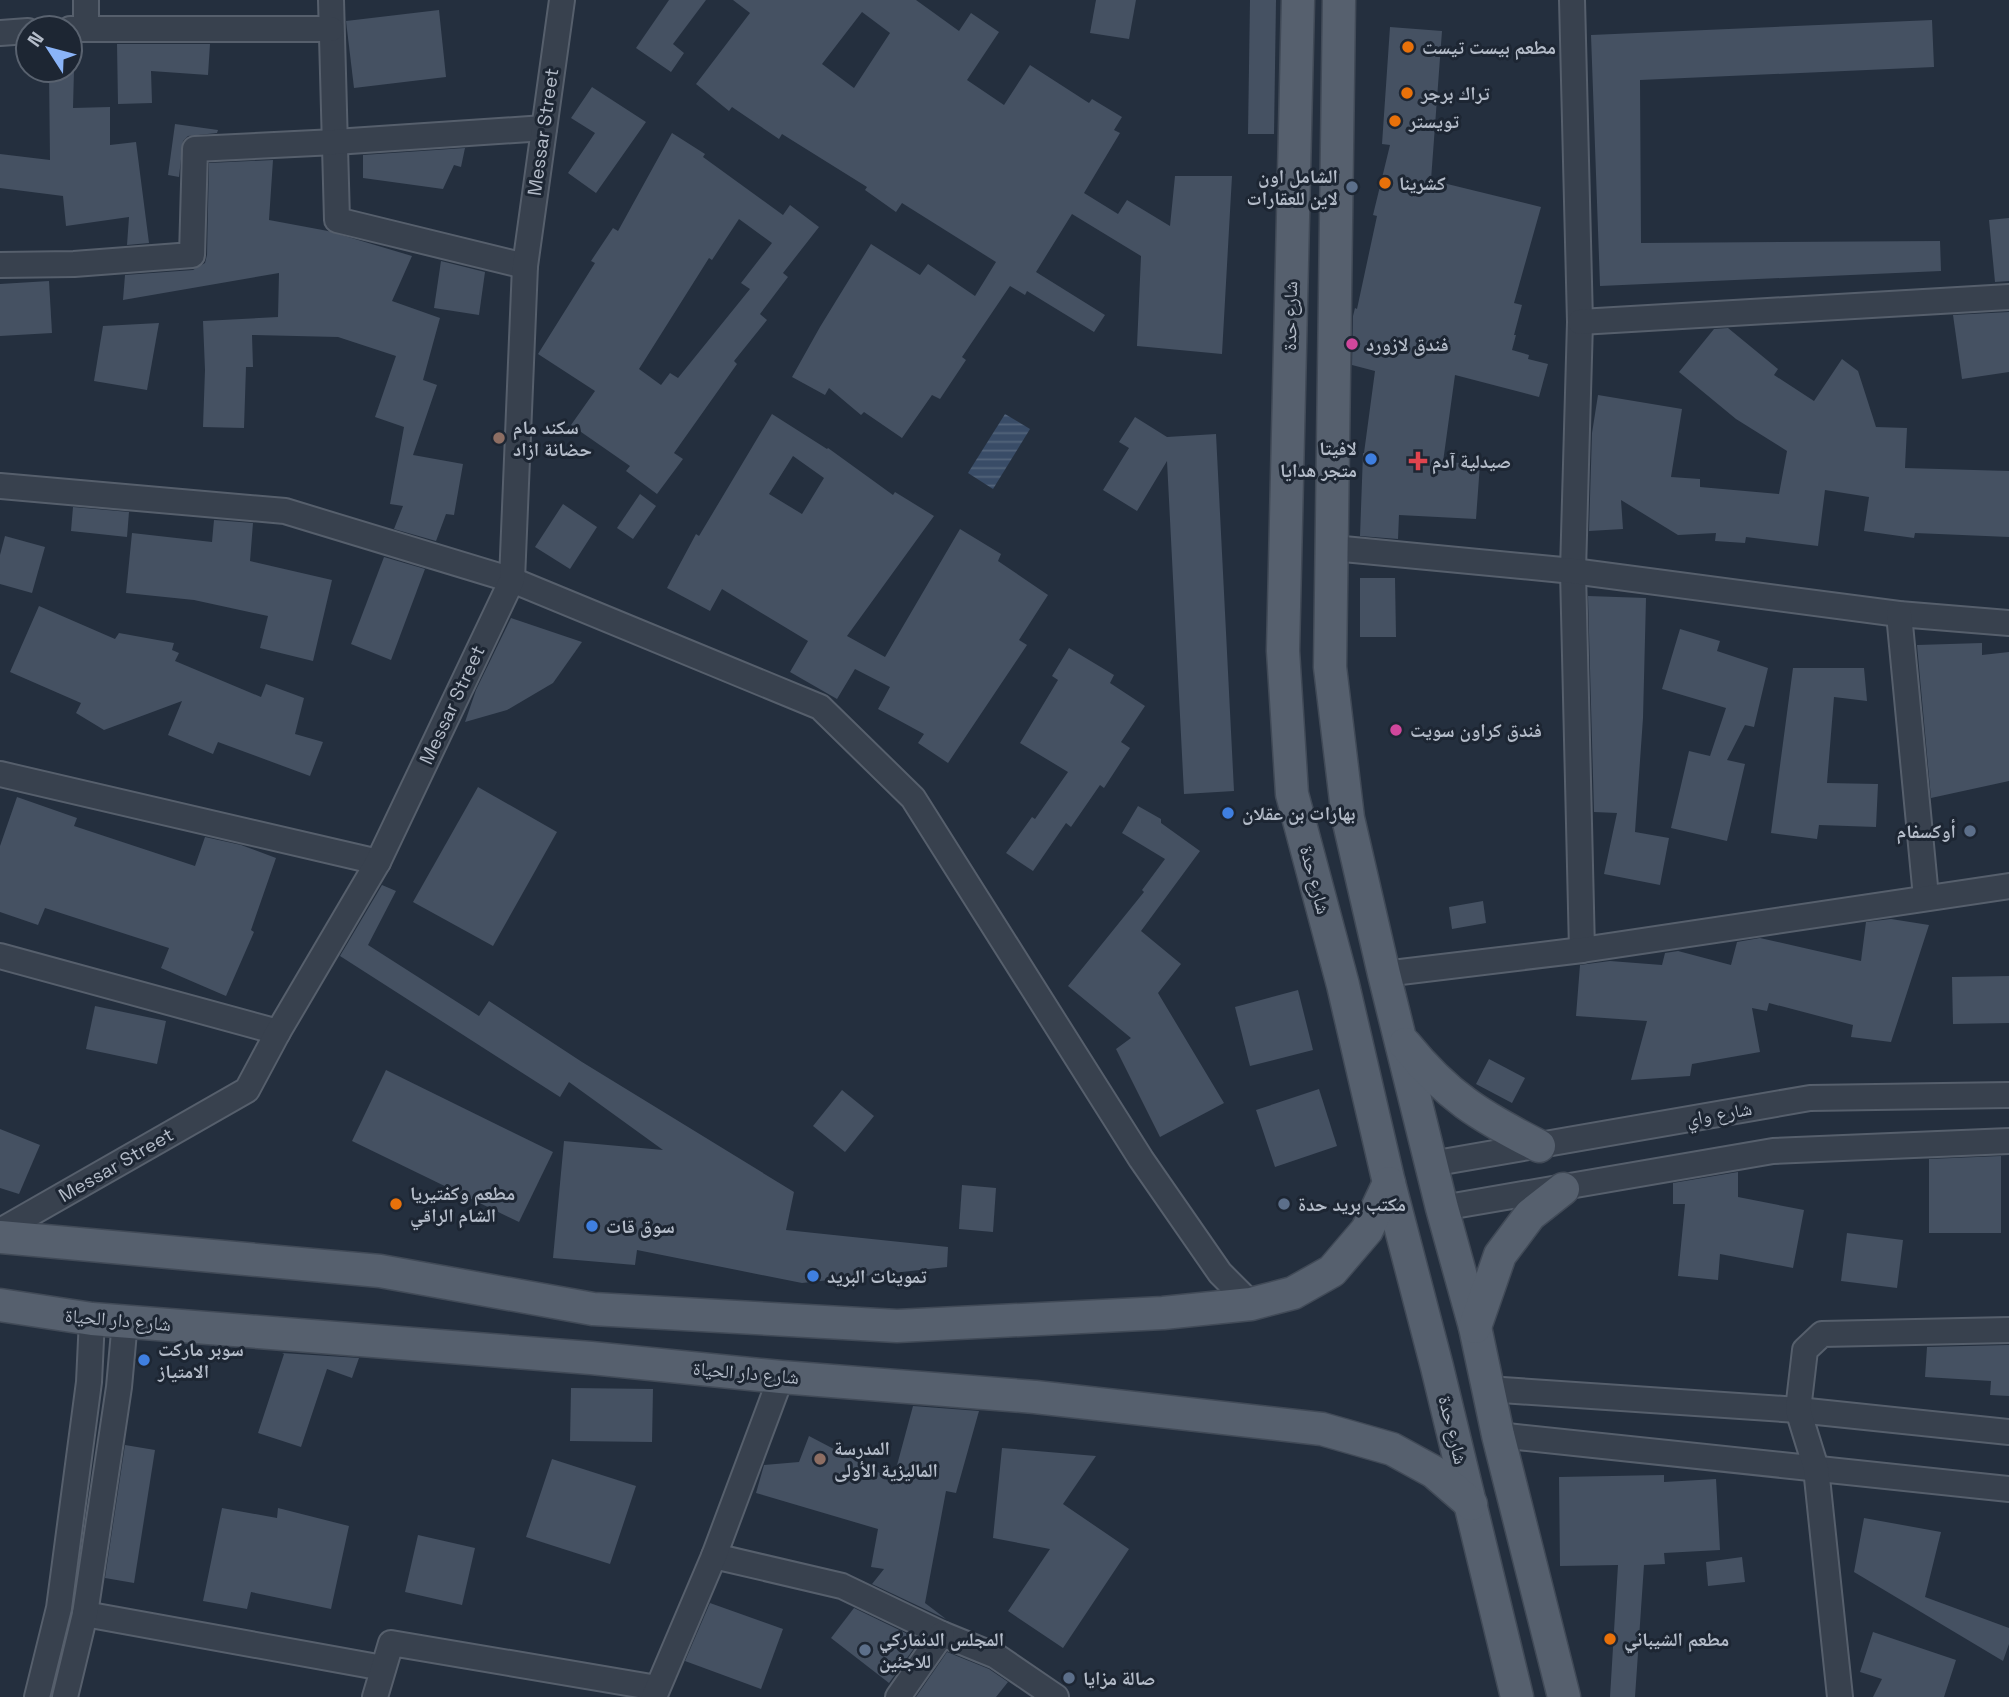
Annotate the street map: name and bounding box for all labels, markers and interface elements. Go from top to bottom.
north arrow [14,14,84,84]
text: N [22,27,50,52]
place label: مطعم بيست تيست [1422,35,1556,60]
marker: مطعم بيست تيست [1400,39,1416,55]
street label: Messar Street [522,67,564,197]
place label: تراك برجر [1420,81,1490,106]
marker: تراك برجر [1399,85,1415,101]
place label: تويستر [1408,109,1460,134]
marker: تويستر [1387,113,1403,129]
place label: الشامل اون لاين للعقارات [1246,164,1338,211]
place label: كشرينا [1399,171,1446,196]
marker: كشرينا [1377,175,1393,191]
marker: الشامل اون لاين للعقارات [1344,179,1360,195]
street label: شارع حدة [1277,281,1303,351]
place label: فندق لازورد [1366,332,1449,357]
marker: فندق لازورد [1344,336,1360,352]
place label: سكند مام حضانة ازاد [513,415,592,462]
marker: سكند مام حضانة ازاد [491,430,507,446]
place label: لافيتا متجر هدايا [1280,436,1357,483]
place label: صيدلية آدم [1432,449,1511,475]
marker: لافيتا متجر هدايا [1363,451,1379,467]
marker: صيدلية آدم [1410,453,1426,469]
street label: Messar Street [413,641,491,769]
place label: فندق كراون سويت [1410,718,1542,743]
marker: فندق كراون سويت [1388,722,1404,738]
place label: بهارات بن عقلان [1242,801,1356,826]
marker: بهارات بن عقلان [1220,805,1236,821]
place label: أوكسفام [1897,819,1956,845]
marker: أوكسفام [1962,823,1978,839]
street label: شارع حدة [1294,843,1336,917]
street label: شارع واي [1684,1096,1754,1135]
street label: Messar Street [54,1122,178,1208]
place label: مطعم وكفتيريا الشام الراقي [410,1181,515,1230]
place label: مكتب بريد حدة [1298,1192,1406,1217]
marker: مطعم وكفتيريا الشام الراقي [388,1196,404,1212]
marker: مكتب بريد حدة [1276,1196,1292,1212]
place label: سوق قات [606,1214,675,1239]
marker: سوق قات [584,1218,600,1234]
place label: تموينات البريد [827,1264,928,1289]
marker: تموينات البريد [805,1268,821,1284]
street label: شارع دار الحياة [64,1303,172,1337]
place label: سوبر ماركت الامتياز [157,1337,244,1384]
marker: سوبر ماركت الامتياز [136,1352,152,1368]
street label: شارع دار الحياة [692,1356,800,1390]
street label: شارع حدة [1432,1393,1474,1467]
place label: المدرسة الماليزية الأولى [834,1436,938,1483]
marker: المدرسة الماليزية الأولى [812,1451,828,1467]
place label: المجلس الدنماركي للاجئين [879,1627,1004,1674]
place label: مطعم الشيباني [1624,1627,1729,1654]
marker: مطعم الشيباني [1602,1631,1618,1647]
marker: المجلس الدنماركي للاجئين [857,1642,873,1658]
place label: صالة مزايا [1083,1666,1155,1691]
marker: صالة مزايا [1061,1670,1077,1686]

